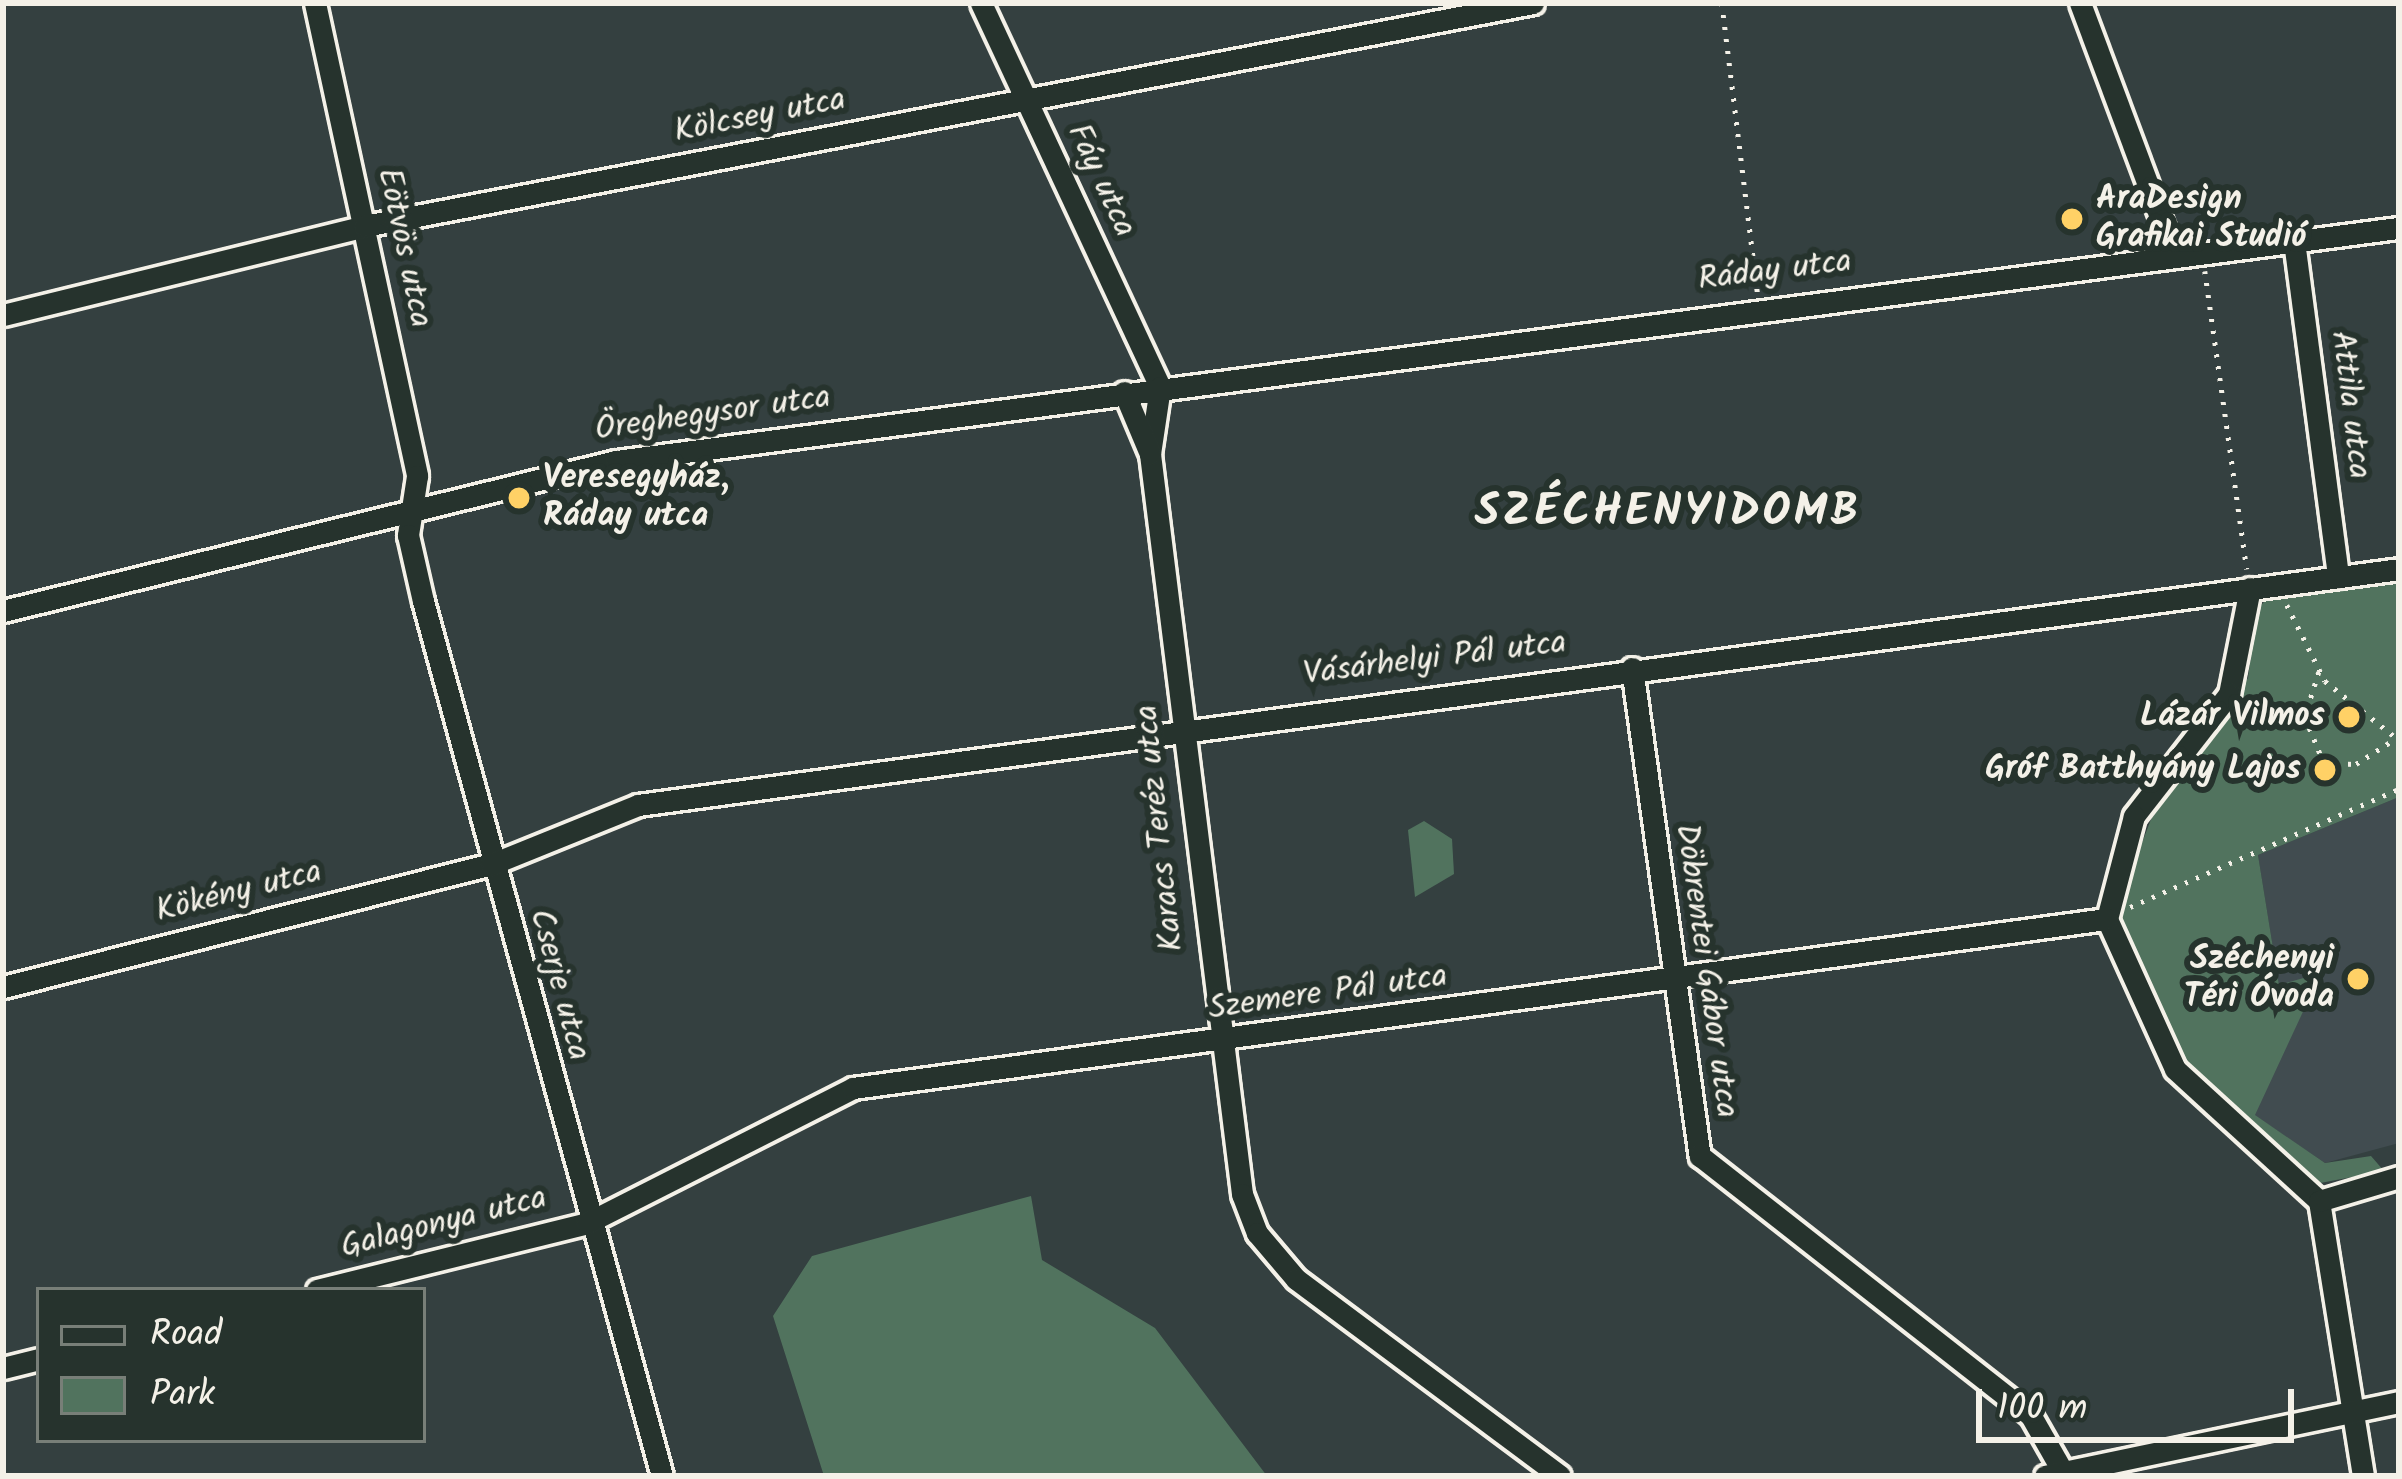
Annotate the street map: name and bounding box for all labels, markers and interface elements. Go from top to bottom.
street label: Kölcsey utca [671,81,849,153]
street label: Fáy utca [1057,118,1143,244]
street label: Eötvös utca [367,165,439,331]
place label: AraDesign Grafikai Studió [2096,180,2306,258]
marker: AraDesign Grafikai Studió [2059,206,2085,232]
street label: Ráday utca [1696,243,1854,301]
street label: Attila utca [2320,329,2378,481]
street label: Öreghegysor utca [593,379,833,451]
place label: Veresegyház, Ráday utca [543,459,729,537]
marker: Veresegyház, Ráday utca [506,485,532,511]
district label: SZÉCHENYIDOMB [1474,487,1862,541]
street label: Vásárhelyi Pál utca [1301,624,1569,696]
place label: Lázár Vilmos [2140,697,2325,737]
street label: Karacs Teréz utca [1128,703,1194,953]
marker: Lázár Vilmos [2336,704,2362,730]
place label: Gróf Batthyány Lajos [1985,750,2301,790]
marker: Gróf Batthyány Lajos [2312,757,2338,783]
street label: Döbrentei Gábor utca [1665,821,1745,1121]
street label: Kökény utca [152,853,326,933]
street label: Cserje utca [519,905,597,1065]
place label: Széchenyi Téri Óvoda [2184,940,2334,1018]
street label: Szemere Pál utca [1206,958,1450,1030]
marker: Széchenyi Téri Óvoda [2345,966,2371,992]
street label: Galagonya utca [337,1179,551,1269]
legend [36,1287,426,1443]
text: Road [150,1307,222,1364]
scale bar [1982,1365,2300,1439]
text: Park [150,1367,215,1424]
text: 100 m [1997,1381,2087,1438]

